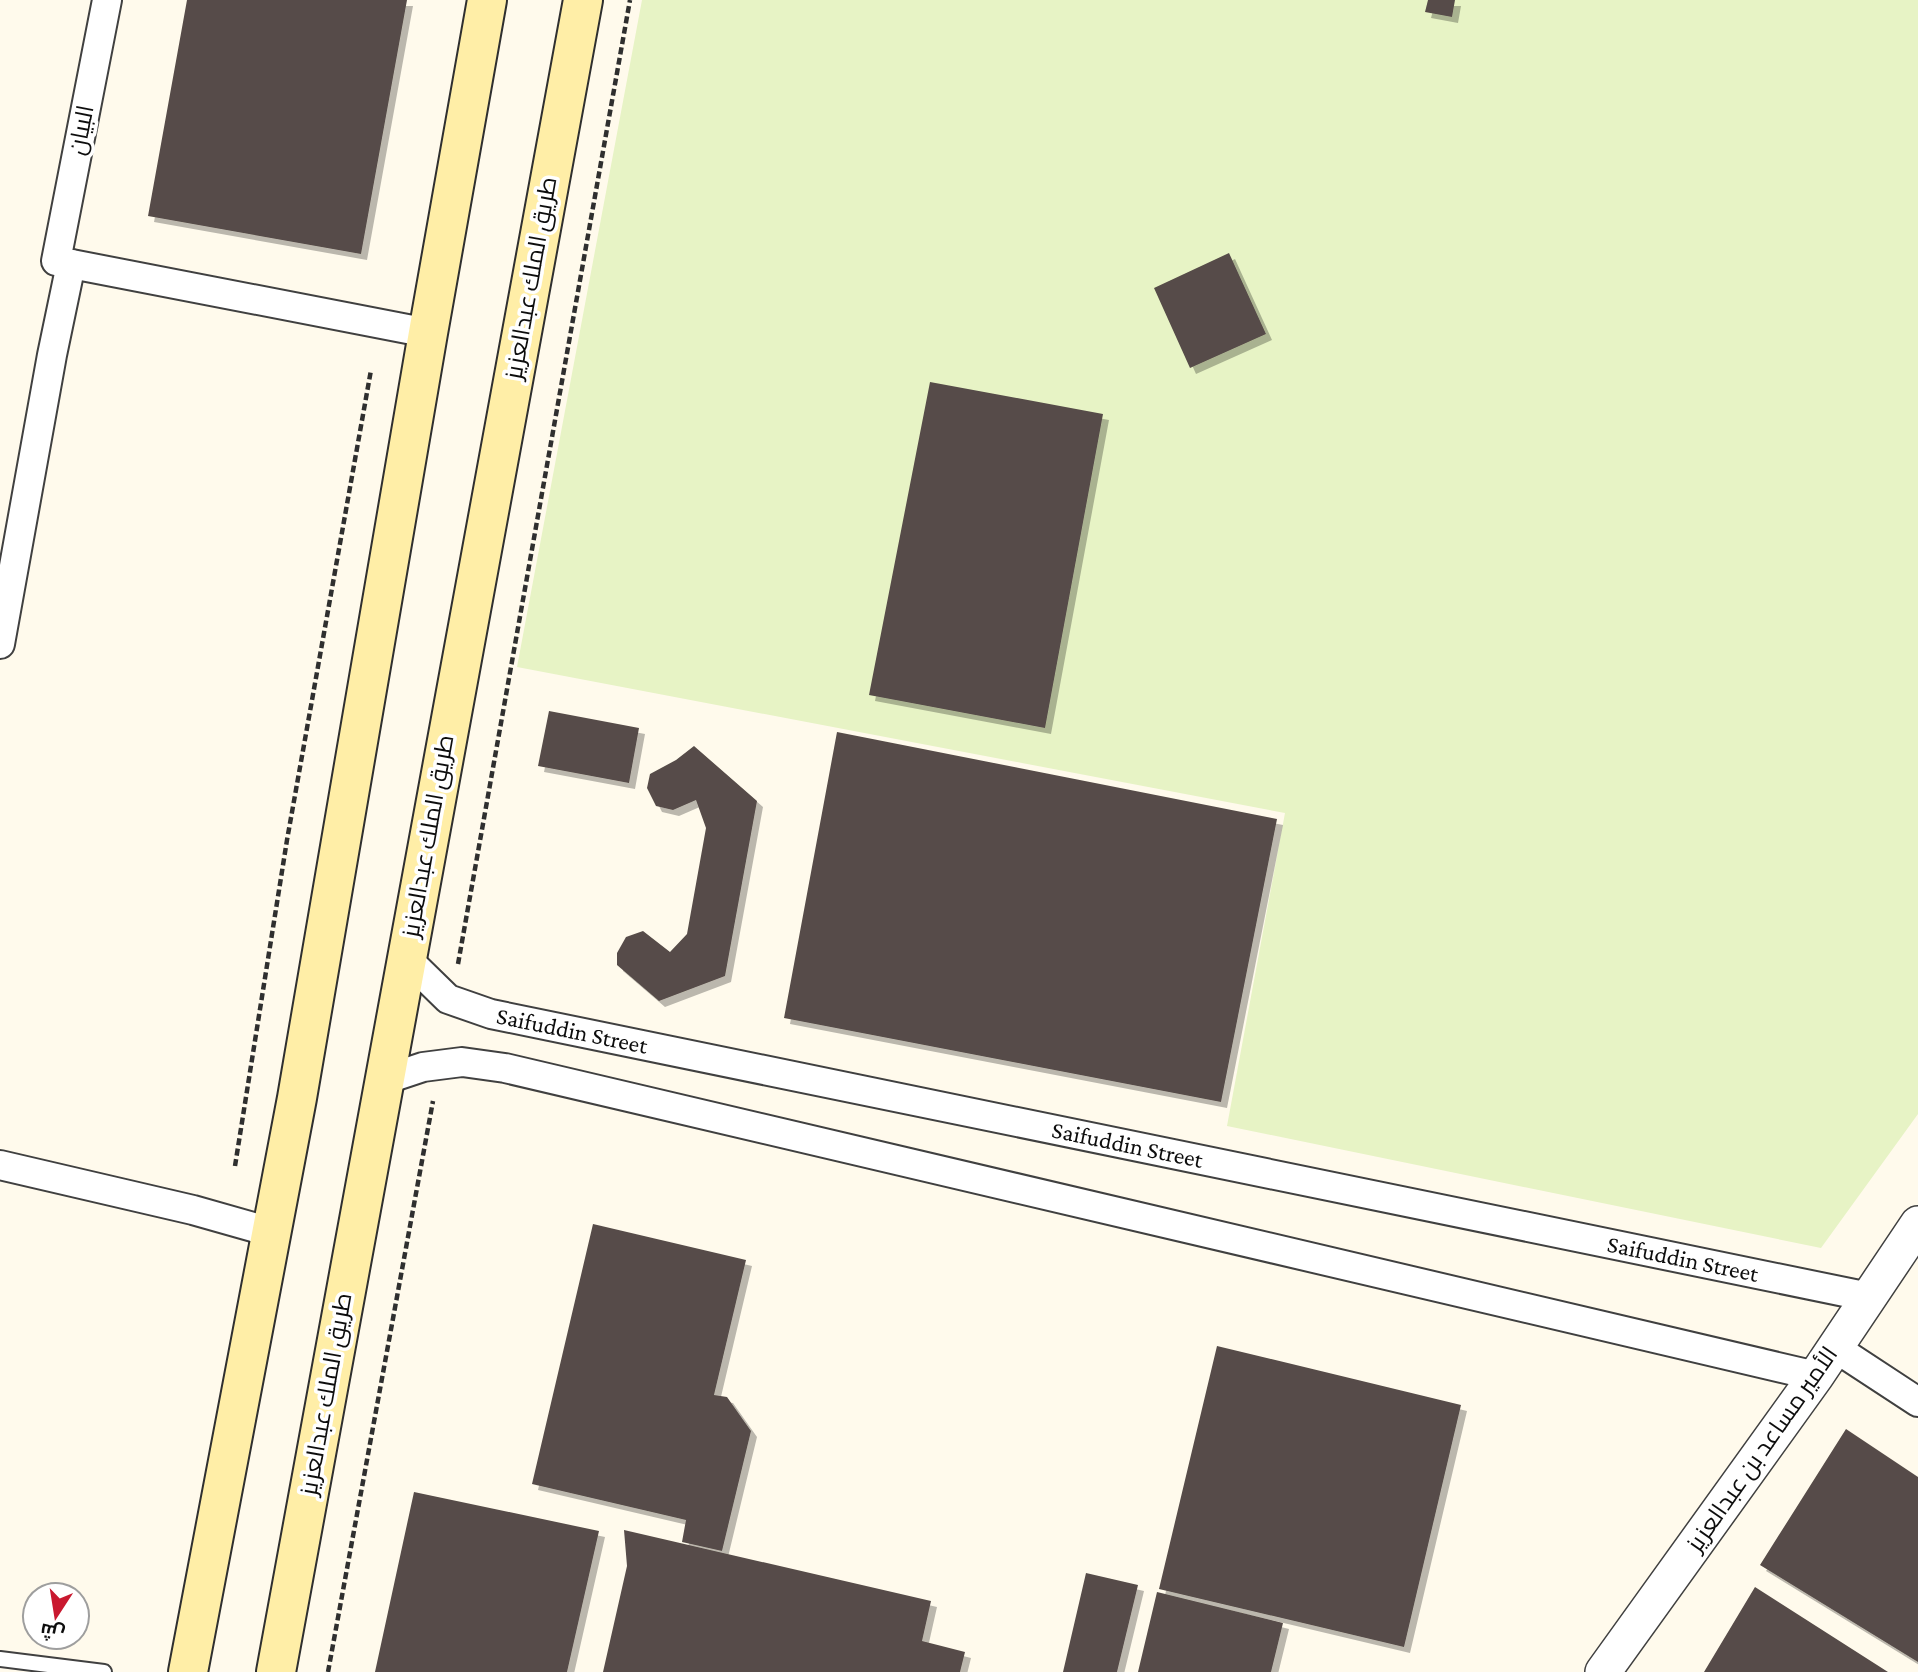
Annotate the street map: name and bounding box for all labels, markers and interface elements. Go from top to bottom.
street label: البيان [62,103,100,157]
street label: طريق الملك عبدالعزيز [499,175,564,384]
street label: طريق الملك عبدالعزيز [396,733,461,942]
street label: Saifuddin Street [494,1001,651,1059]
street label: Saifuddin Street [1050,1116,1207,1173]
street label: Saifuddin Street [1605,1230,1762,1287]
street label: طريق الملك عبدالعزيز [294,1291,359,1500]
street label: الأمير مساعد بن عبدالعزيز [1680,1341,1843,1558]
north arrow [21,1581,91,1651]
text: ش [38,1618,67,1645]

